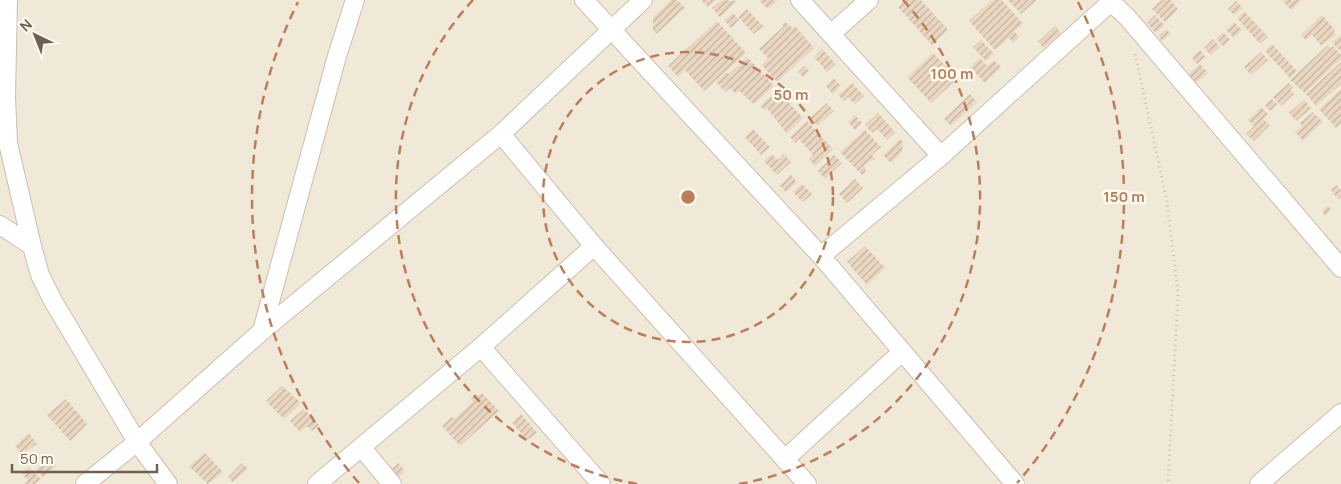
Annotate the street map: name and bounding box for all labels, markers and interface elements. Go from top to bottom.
north arrow [10,10,60,60]
text: N [16,15,36,36]
text: 100 m [931,63,973,84]
text: 50 m [773,84,809,105]
text: 150 m [1103,186,1145,207]
centre of rings [679,188,697,206]
scale bar [12,442,158,474]
text: 50 m [20,448,54,469]

